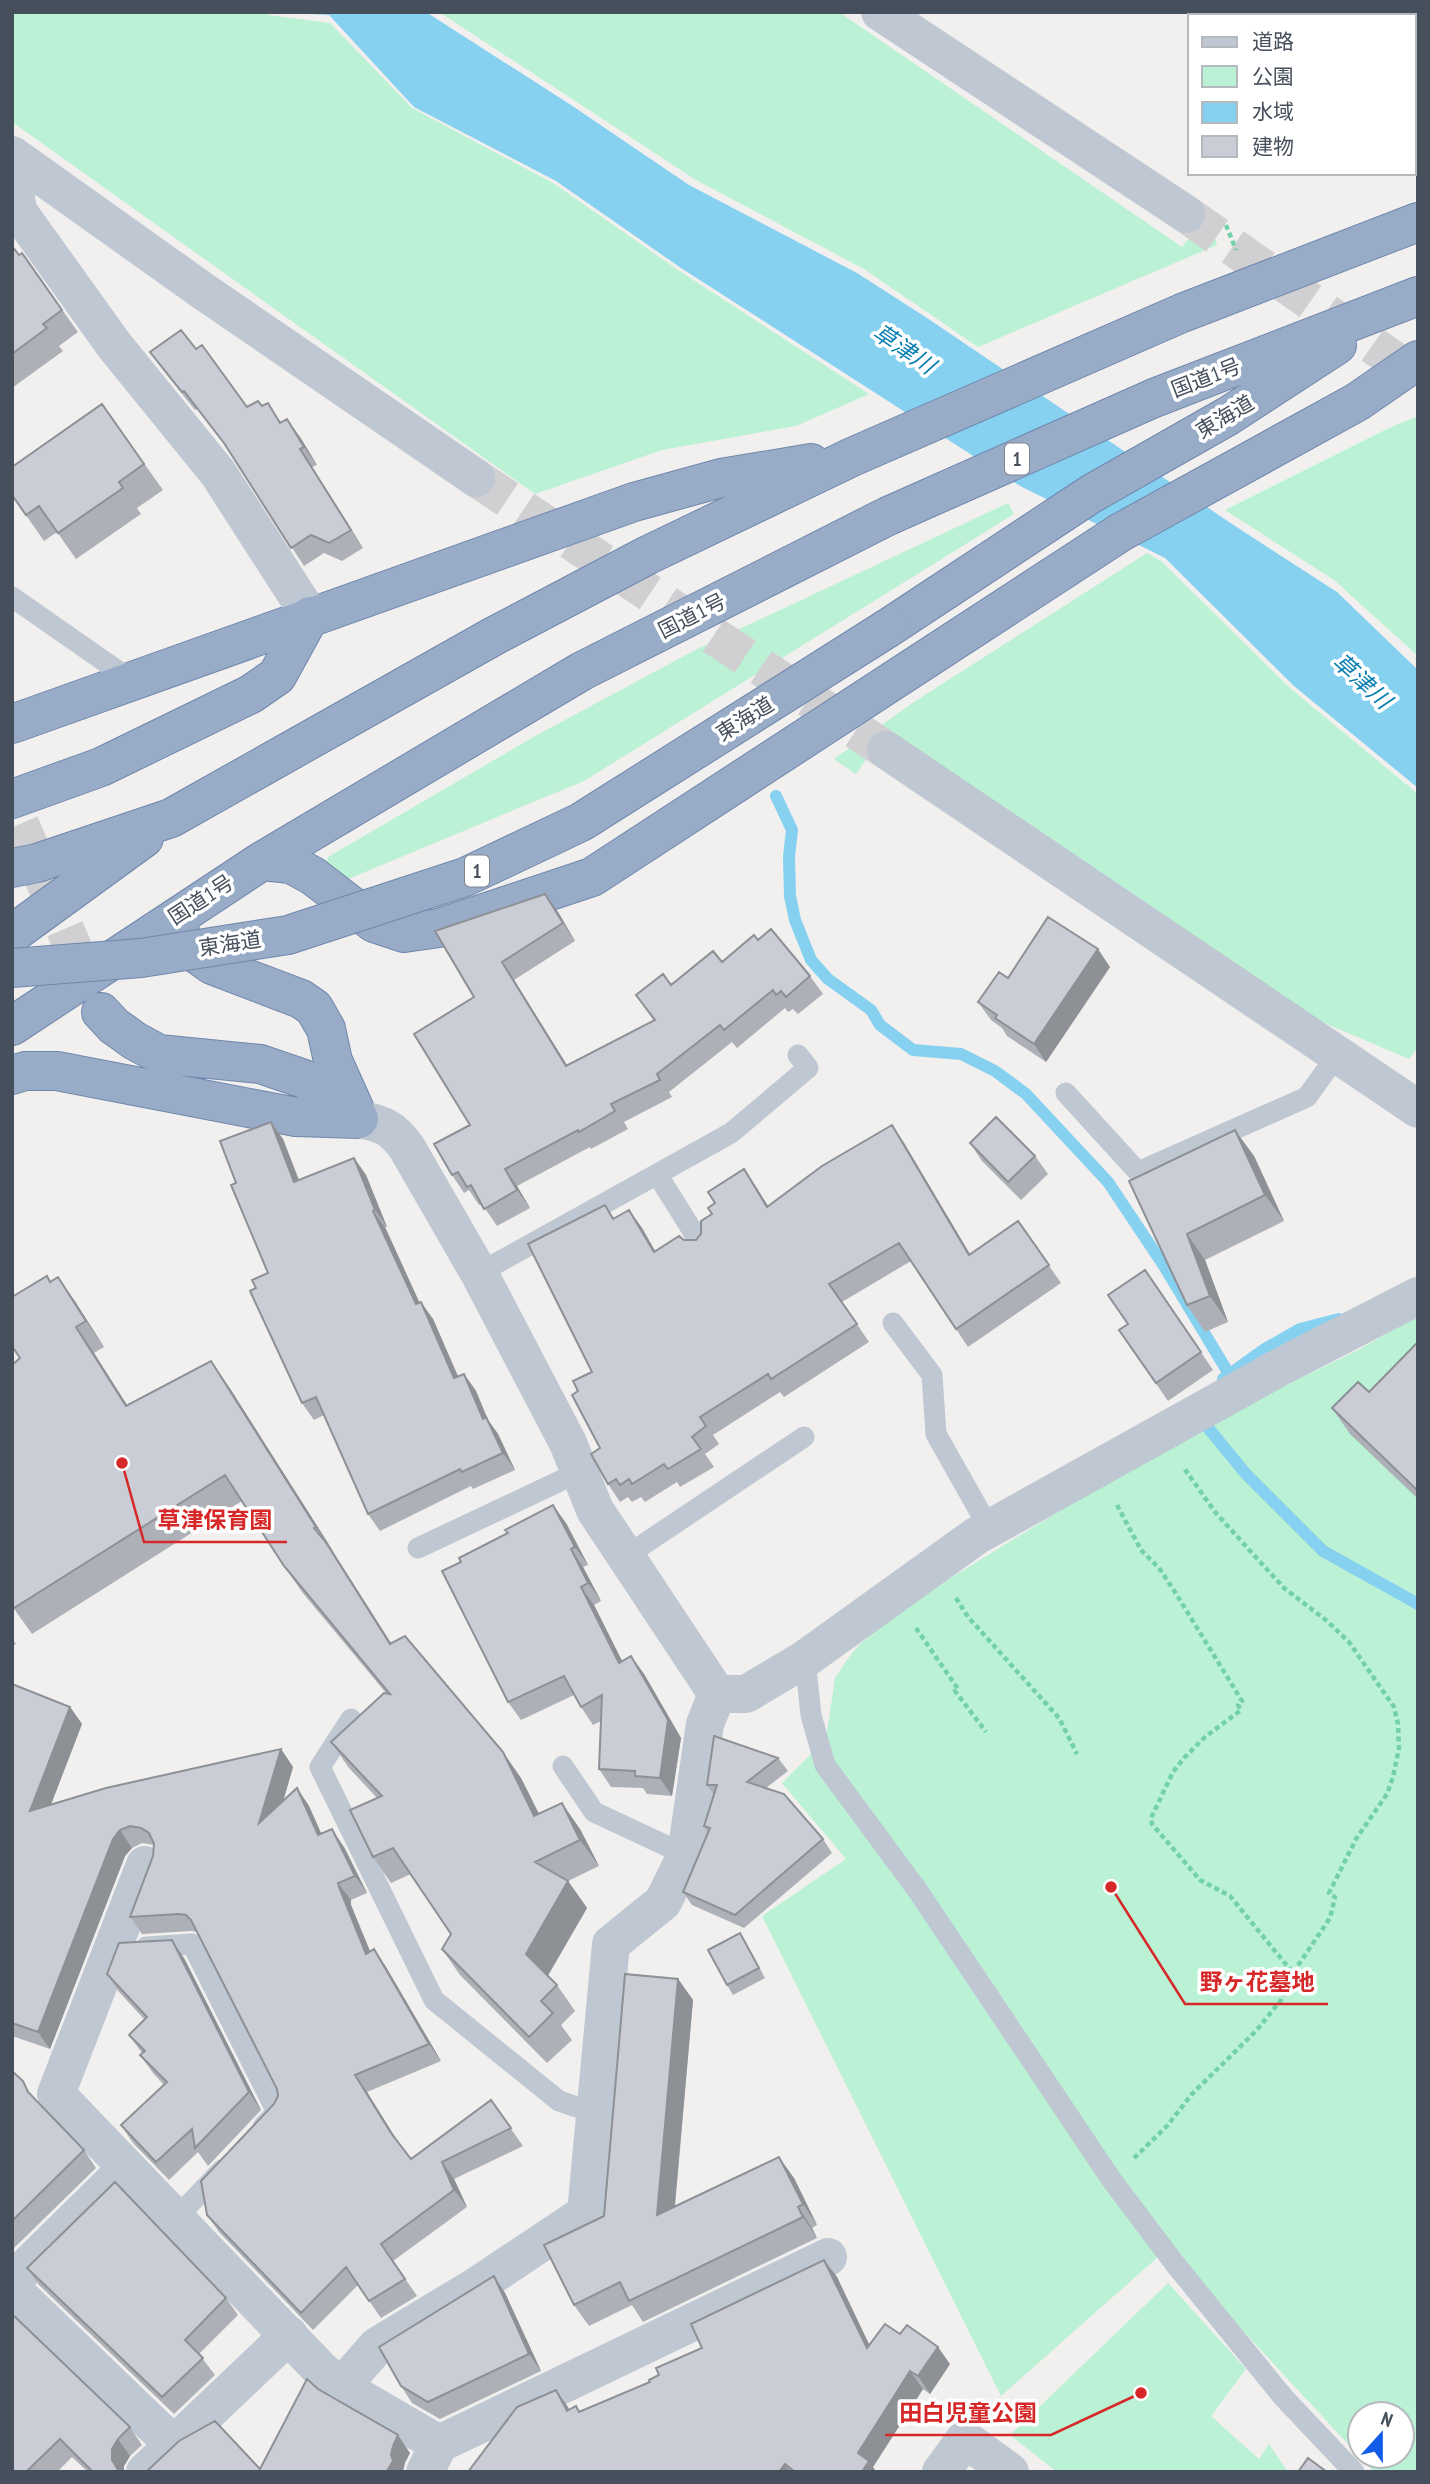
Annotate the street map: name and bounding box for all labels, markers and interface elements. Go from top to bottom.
legend [1188,14,1416,175]
text: 道路 [1252,28,1294,55]
text: 公園 [1252,63,1294,90]
text: 水域 [1252,98,1294,125]
text: 建物 [1252,133,1294,160]
water label: 草津川 [868,317,943,382]
street label: 国道1号 [1167,352,1244,403]
street label: 東海道 [1191,389,1259,444]
road number: 1 [1005,444,1029,474]
street label: 国道1号 [653,587,730,644]
water label: 草津川 [1327,647,1400,716]
street label: 東海道 [711,690,779,747]
road number: 1 [465,856,489,886]
street label: 国道1号 [163,869,238,931]
street label: 東海道 [197,925,263,962]
callout: 草津保育園 [144,1498,287,1542]
text: 草津保育園 [158,1505,273,1534]
callout: 野ヶ花墓地 [1185,1960,1328,2004]
text: 野ヶ花墓地 [1200,1967,1315,1996]
callout: 田白児童公園 [885,2391,1051,2435]
text: 田白児童公園 [899,2398,1037,2427]
north arrow [1346,2400,1416,2470]
text: N [1378,2406,1396,2432]

